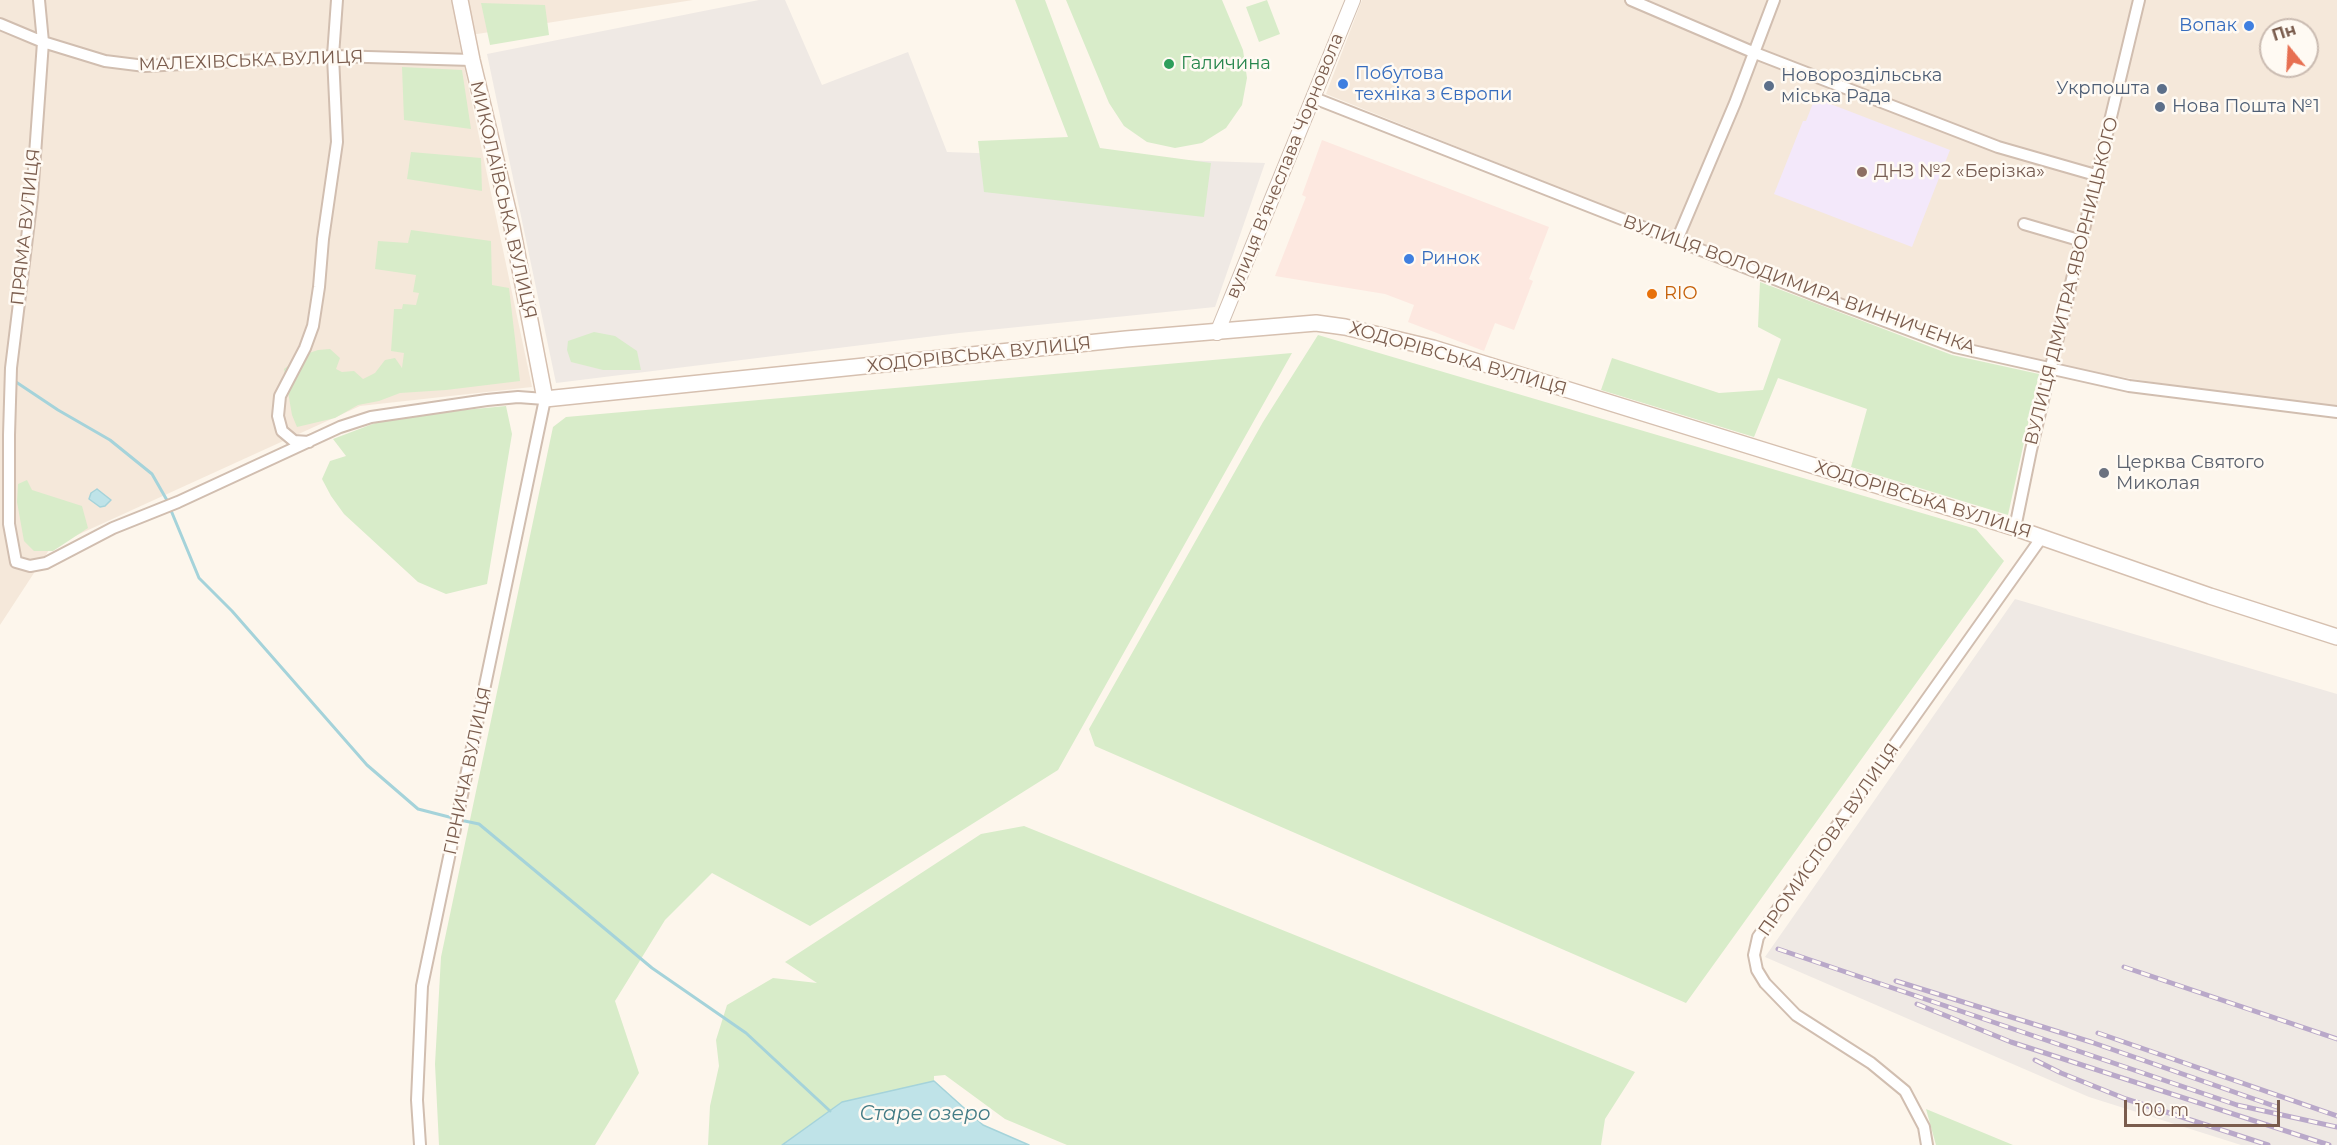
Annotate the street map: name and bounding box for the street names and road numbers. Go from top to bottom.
street label: вулиця Вʼячеслава Чорновола [1222,30,1348,302]
street label: МАЛЕХІВСЬКА ВУЛИЦЯ [138,46,364,76]
street label: МИКОЛАЇВСЬКА ВУЛИЦЯ [465,79,541,321]
street label: ВУЛИЦЯ ДМИТРА ЯВОРНИЦЬКОГО [2021,115,2123,447]
street label: ПРЯМА ВУЛИЦЯ [7,147,45,307]
street label: ВУЛИЦЯ ВОЛОДИМИРА ВИННИЧЕНКА [1620,211,1978,359]
street label: ХОДОРІВСЬКА ВУЛИЦЯ [1347,318,1569,400]
street label: ХОДОРІВСЬКА ВУЛИЦЯ [866,332,1092,378]
street label: ХОДОРІВСЬКА ВУЛИЦЯ [1812,457,2034,543]
street label: ГІРНИЧА ВУЛИЦЯ [440,685,496,857]
street label: ПРОМИСЛОВА ВУЛИЦЯ [1754,739,1904,941]

